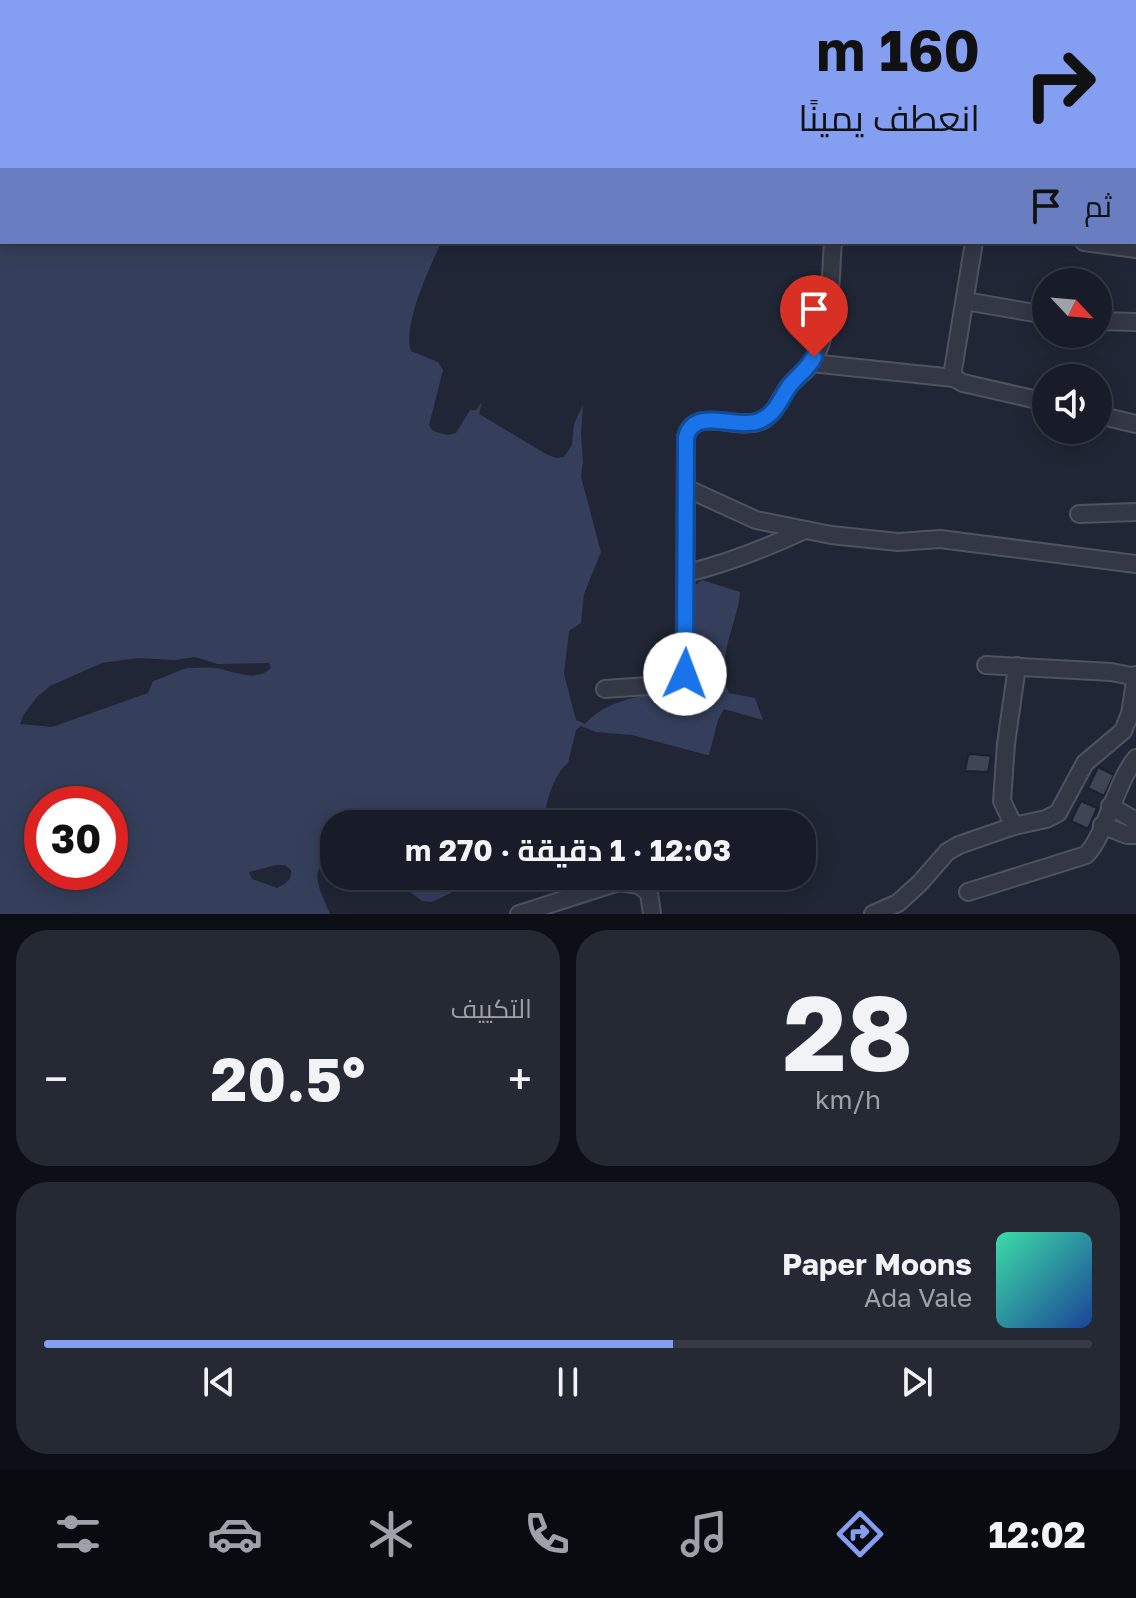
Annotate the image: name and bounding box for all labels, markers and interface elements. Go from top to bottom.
text: 160 m [816,16,980,83]
icon: right [1008,32,1112,136]
text: انعطف يمينًا [798,96,980,139]
icon: arrive [1024,184,1068,228]
text: ثم [1084,188,1112,224]
north arrow [1032,268,1112,348]
map controls [1032,268,1112,444]
pin [780,275,848,357]
icon: arrive [792,287,836,331]
button: sound [1032,364,1112,444]
position arrow [643,632,727,716]
speed limit sign: 30 [24,786,128,890]
text: 12:03 · 1 دقيقة · 270 m [405,832,731,868]
text: 28 [783,969,913,1094]
text: التكييف [450,993,532,1024]
text: 20.5° [211,1042,365,1114]
text: − [44,1052,68,1105]
text: + [508,1052,532,1105]
text: km/h [815,1084,881,1115]
text: Paper Moons [782,1246,972,1282]
text: Ada Vale [864,1282,972,1313]
icon: previous [197,1360,241,1404]
icon: pause [546,1360,590,1404]
icon: next [895,1360,939,1404]
icon: filters [50,1506,106,1562]
icon: car [207,1506,263,1562]
icon: climate [363,1506,419,1562]
icon: phone [519,1506,575,1562]
icon: music [676,1506,732,1562]
icon: directions [832,1506,888,1562]
text: 12:02 [988,1513,1086,1556]

